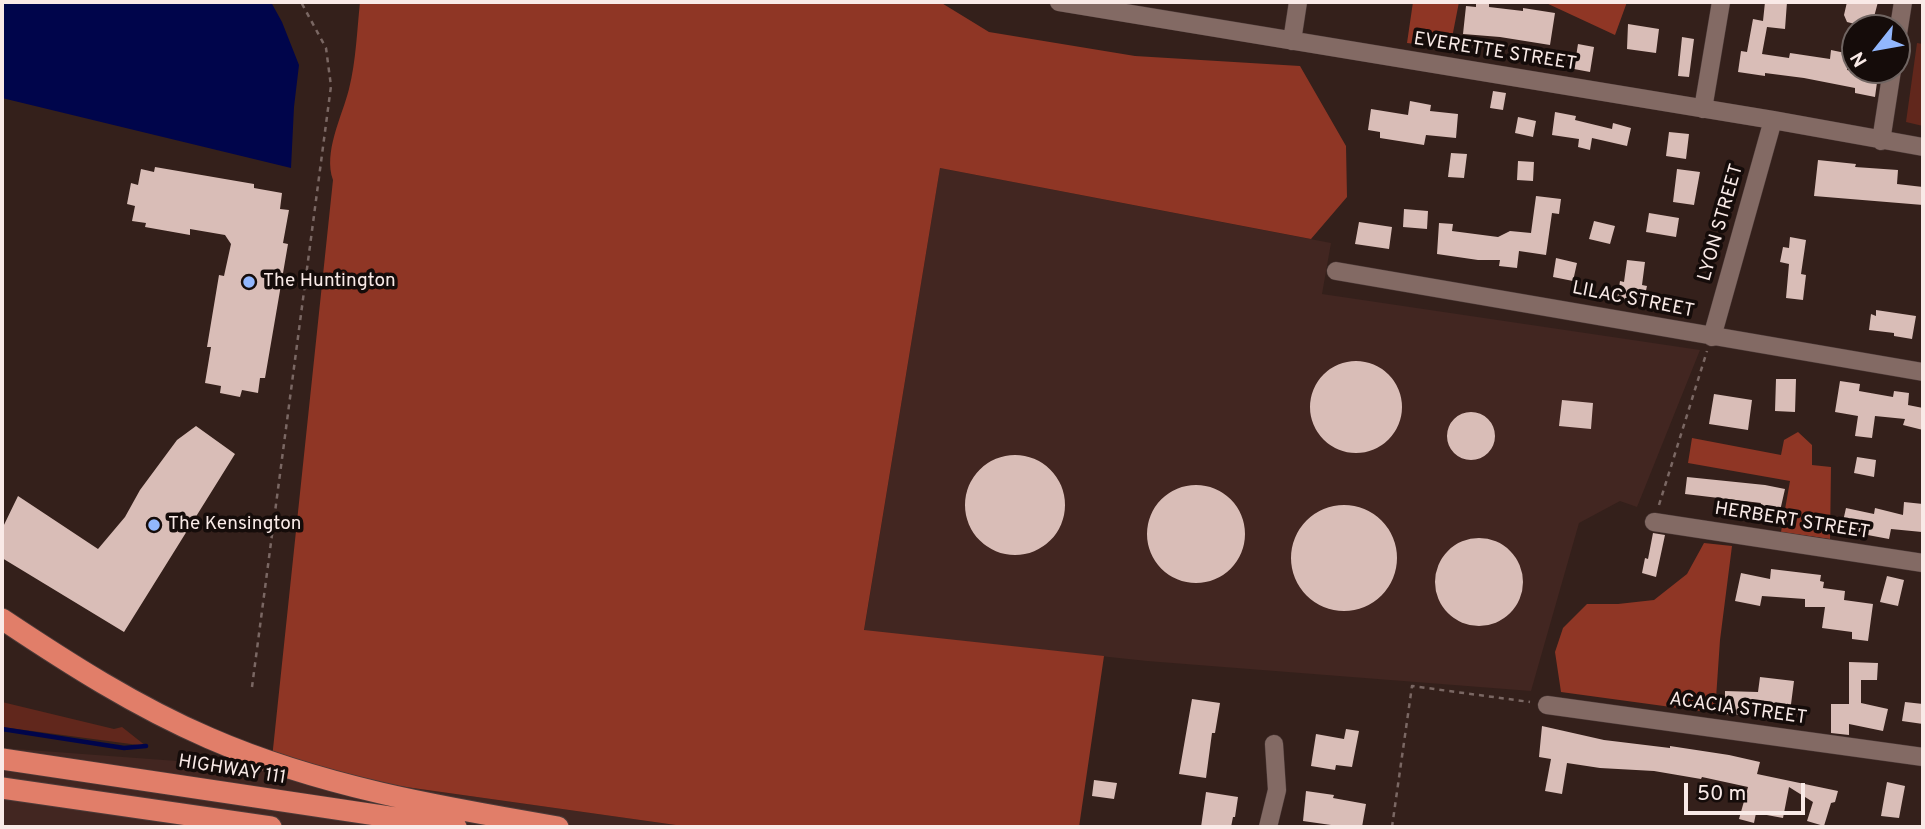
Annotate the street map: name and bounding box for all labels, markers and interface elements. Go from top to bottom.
north arrow [1841,14,1911,84]
street label: EVERETTE STREET [1412,29,1578,77]
text: N [1846,47,1874,71]
street label: LYON STREET [1694,162,1750,284]
place label: The Huntington [263,271,396,293]
marker: The Huntington [241,274,257,290]
street label: LILAC STREET [1570,278,1696,324]
street label: HERBERT STREET [1713,498,1871,546]
place label: The Kensington [168,514,302,536]
marker: The Kensington [146,517,162,533]
street label: ACACIA STREET [1668,689,1808,731]
street label: HIGHWAY 111 [176,751,288,791]
scale bar [1687,770,1808,814]
text: 50 m [1697,781,1746,808]

